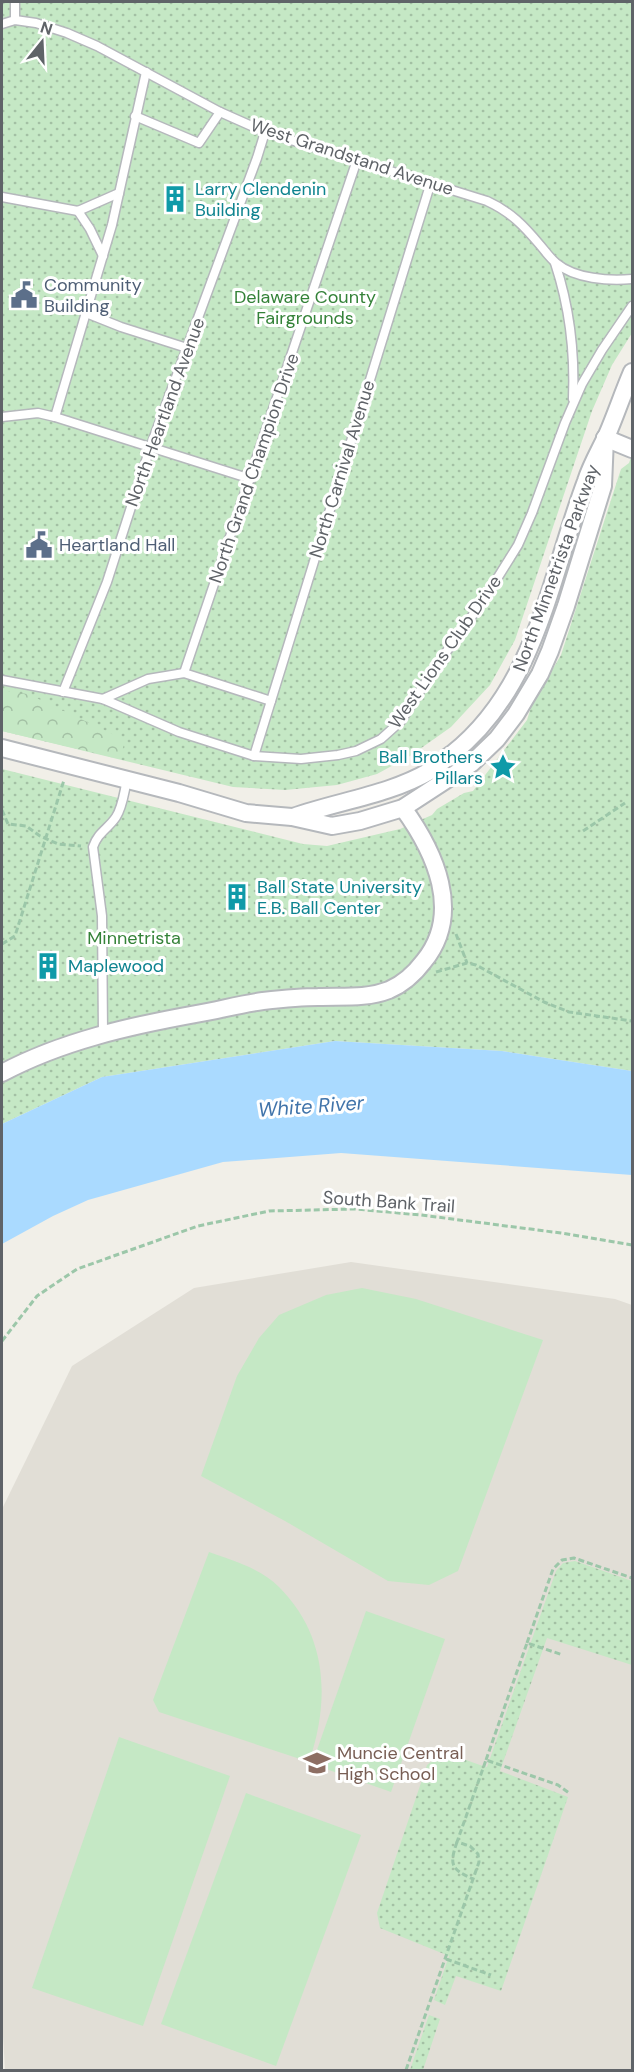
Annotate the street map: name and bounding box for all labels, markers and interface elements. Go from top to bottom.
north arrow [12,12,72,72]
text: N [38,16,55,40]
street label: West Grandstand Avenue [247,113,457,201]
place label: Larry Clendenin Building [195,177,326,222]
building icon: Larry Clendenin Building [160,184,190,214]
place label: Community Building [44,273,142,318]
public building icon: Community Building [9,280,39,310]
park label: Delaware County Fairgrounds [234,285,376,330]
street label: North Heartland Avenue [120,314,210,510]
street label: North Grand Champion Drive [203,350,305,586]
street label: North Carnival Avenue [304,377,380,561]
street label: North Minnetrista Parkway [507,461,605,675]
public building icon: Heartland Hall [24,530,54,560]
place label: Heartland Hall [59,533,175,557]
street label: West Lions Club Drive [383,571,507,733]
place label: Ball Brothers Pillars [379,745,483,790]
place icon: Ball Brothers Pillars [488,752,518,782]
place label: Ball State University E.B. Ball Center [257,875,422,920]
building icon: Ball State University E.B. Ball Center [222,882,252,912]
park label: Minnetrista [87,926,181,950]
building icon: Maplewood [33,951,63,981]
place label: Maplewood [68,954,164,978]
water label: White River [257,1089,365,1123]
street label: South Bank Trail [322,1185,456,1219]
place label: Muncie Central High School [337,1741,463,1786]
school or university icon: Muncie Central High School [302,1748,332,1778]

